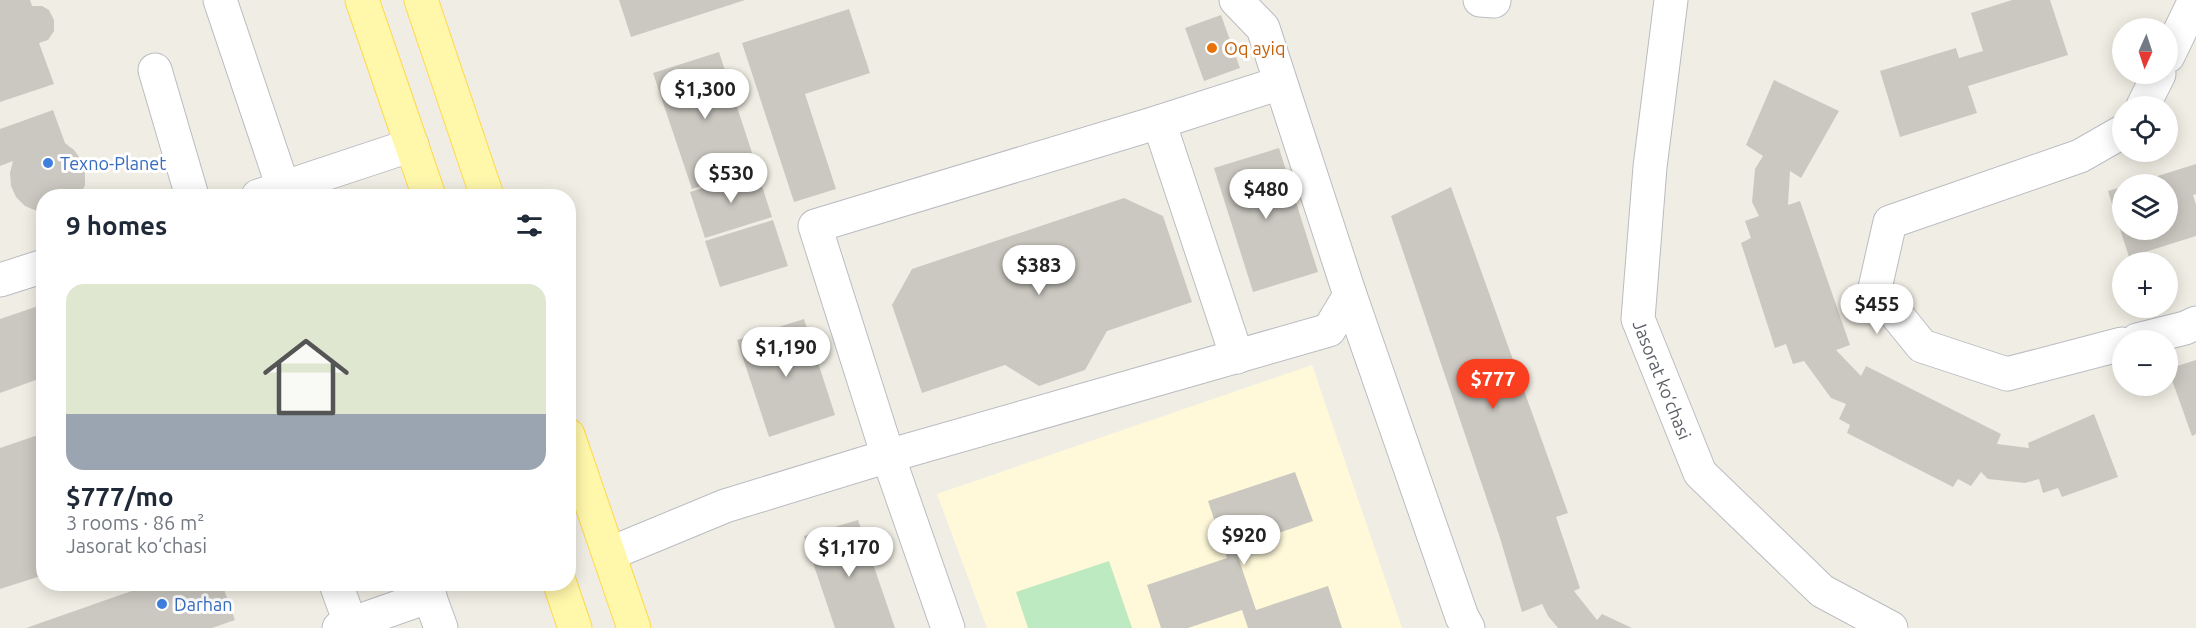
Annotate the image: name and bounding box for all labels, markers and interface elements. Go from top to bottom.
north arrow [2112,18,2178,84]
map controls [2112,18,2178,396]
place label: Oq ayiq [1224,38,1285,58]
marker: Oq ayiq [1205,41,1219,55]
pin: $1,300 [656,69,754,120]
text: $1,300 [674,77,736,100]
button: locate [2112,96,2178,162]
place label: Texno-Planet [60,153,166,173]
pin: $530 [695,153,767,204]
marker: Texno-Planet [41,156,55,170]
text: $530 [708,161,754,184]
pin: $480 [1230,169,1302,220]
button: layers [2112,174,2178,240]
text: $480 [1243,177,1289,200]
icon: filters [513,209,546,242]
text: 9 homes [66,211,167,240]
pin: $383 [1003,245,1075,296]
button: + [2112,252,2178,318]
text: $383 [1016,253,1062,276]
pin: $455 [1841,284,1913,335]
text: $455 [1854,292,1900,315]
street label: Jasorat ko‘chasi [1629,317,1695,442]
icon: home [252,323,360,431]
pin: $1,190 [737,327,835,378]
button: − [2112,330,2178,396]
text: $1,190 [755,335,817,358]
pin: $777 [1457,359,1529,410]
text: $777 [1470,367,1516,390]
text: $777/mo [66,482,174,511]
text: 3 rooms · 86 m² [66,511,204,534]
pin: $920 [1208,515,1280,566]
text: $920 [1221,523,1267,546]
pin: $1,170 [800,527,898,578]
text: Jasorat ko‘chasi [66,534,207,557]
text: $1,170 [818,535,880,558]
place label: Darhan [174,594,233,614]
marker: Darhan [155,597,169,611]

